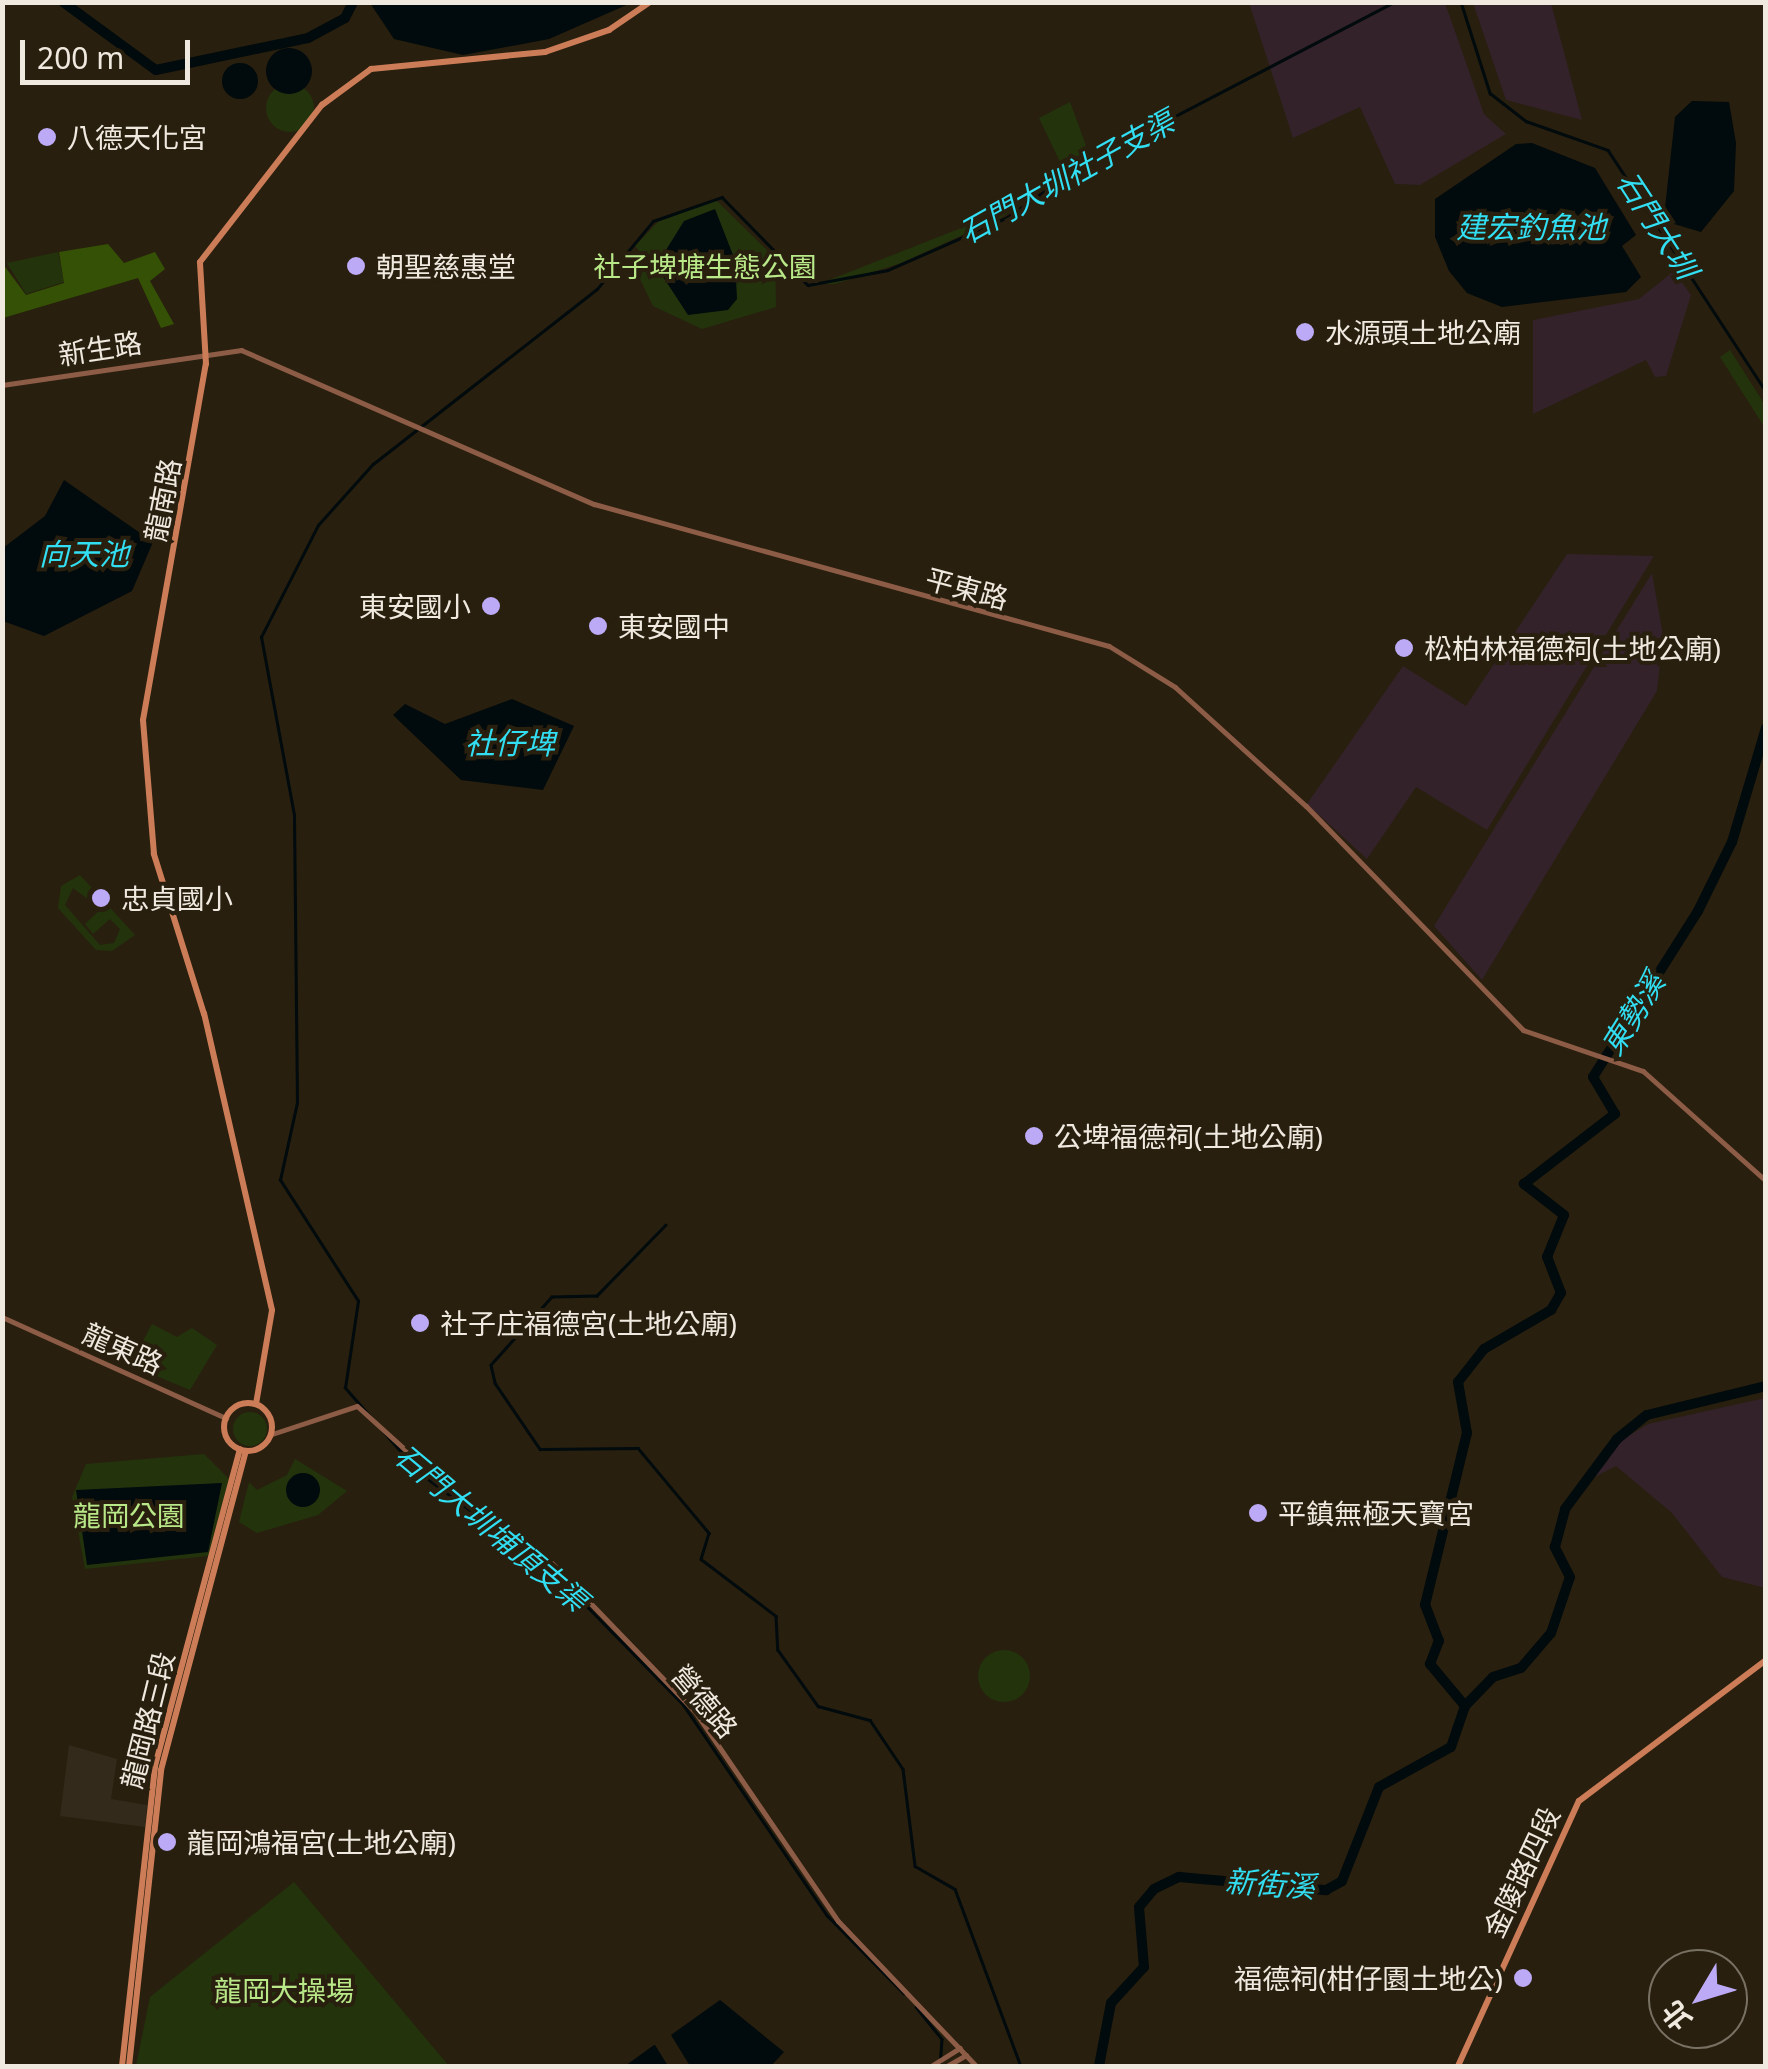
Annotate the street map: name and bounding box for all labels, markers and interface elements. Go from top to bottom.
scale bar [25,20,195,82]
text: 200 m [37,37,124,78]
water label: 石門大圳社子支渠 [953,103,1181,251]
place label: 八德天化宮 [67,120,207,154]
marker: 八德天化宮 [36,126,58,148]
water label: 石門大圳 [1609,165,1705,285]
water label: 建宏釣魚池 [1456,209,1606,245]
place label: 朝聖慈惠堂 [376,249,516,283]
park label: 社子埤塘生態公園 [593,249,817,283]
marker: 朝聖慈惠堂 [345,255,367,277]
place label: 水源頭土地公廟 [1325,315,1521,349]
marker: 水源頭土地公廟 [1294,321,1316,343]
street label: 新生路 [56,325,144,371]
street label: 龍南路 [137,456,187,544]
water label: 向天池 [39,536,129,572]
street label: 平東路 [922,561,1012,615]
place label: 東安國小 [359,589,471,623]
marker: 東安國小 [480,595,502,617]
place label: 東安國中 [618,609,730,643]
marker: 東安國中 [587,615,609,637]
place label: 松柏林福德祠(土地公廟) [1424,631,1721,665]
marker: 松柏林福德祠(土地公廟) [1393,637,1415,659]
water label: 社仔埤 [465,725,555,761]
place label: 忠貞國小 [121,881,233,915]
marker: 忠貞國小 [90,887,112,909]
water label: 東勢溪 [1594,966,1672,1062]
place label: 公埤福德祠(土地公廟) [1054,1119,1323,1153]
marker: 公埤福德祠(土地公廟) [1023,1125,1045,1147]
place label: 社子庄福德宮(土地公廟) [440,1306,737,1340]
marker: 社子庄福德宮(土地公廟) [409,1312,431,1334]
street label: 龍東路 [78,1316,168,1380]
water label: 石門大圳埔頂支渠 [388,1437,594,1619]
place label: 平鎮無極天寶宮 [1278,1496,1474,1530]
park label: 龍岡公園 [73,1498,185,1532]
marker: 平鎮無極天寶宮 [1247,1502,1269,1524]
street label: 龍岡路三段 [114,1648,180,1792]
street label: 營德路 [665,1658,745,1744]
street label: 金陵路四段 [1476,1801,1566,1943]
place label: 龍岡鴻福宮(土地公廟) [187,1825,456,1859]
marker: 龍岡鴻福宮(土地公廟) [156,1831,178,1853]
water label: 新街溪 [1224,1863,1316,1905]
north arrow [1648,1949,1748,2049]
place label: 福德祠(柑仔園土地公) [1234,1961,1503,1995]
marker: 福德祠(柑仔園土地公) [1512,1967,1534,1989]
park label: 龍岡大操場 [214,1973,354,2007]
text: 北 [1652,1994,1700,2039]

